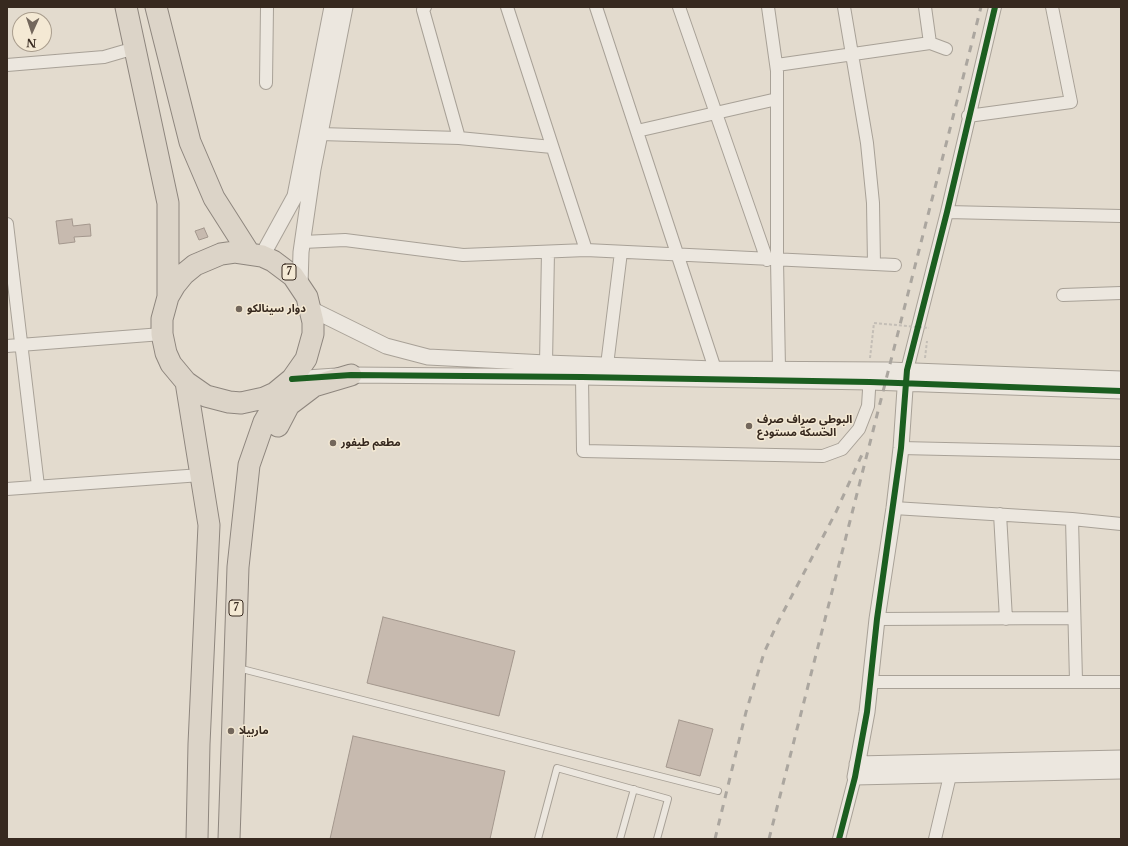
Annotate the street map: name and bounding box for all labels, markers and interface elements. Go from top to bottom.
north arrow [12,12,52,52]
text: N [26,36,37,50]
road number: 7 [282,264,296,280]
place label: دوار سينالكو [247,302,306,316]
marker: دوار سينالكو [234,304,244,314]
place label: البوطي صراف صرف الحسكة مستودع [757,413,852,439]
marker: البوطي صراف صرف الحسكة مستودع [744,421,754,431]
place label: مطعم طيفور [341,436,401,450]
marker: مطعم طيفور [328,438,338,448]
road number: 7 [229,600,243,616]
place label: ماربيلا [239,724,269,738]
marker: ماربيلا [226,726,236,736]

